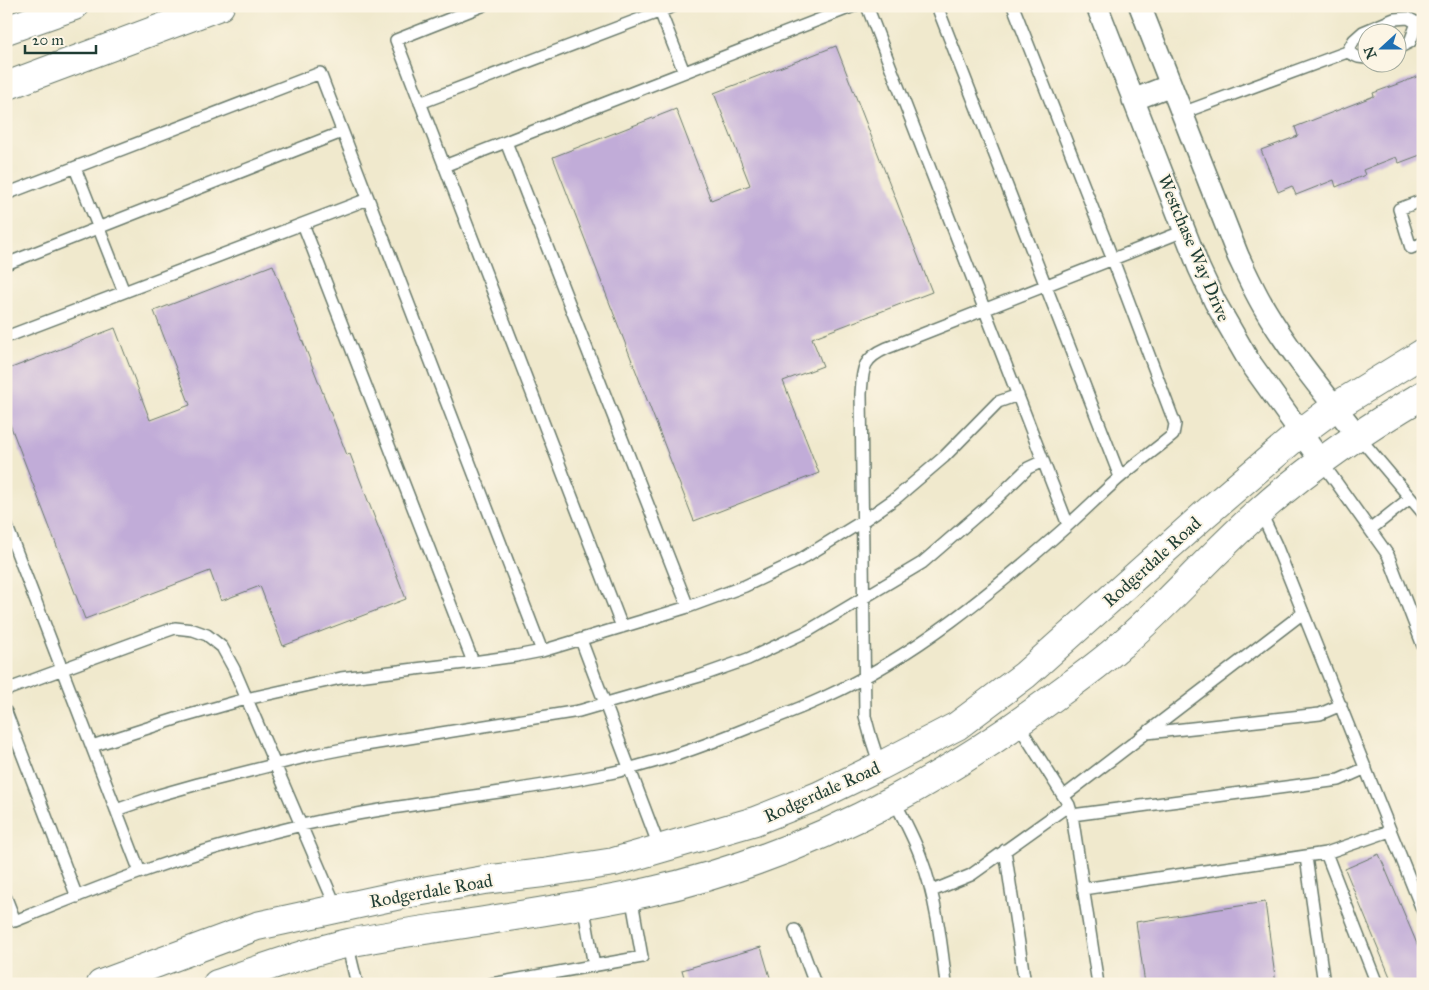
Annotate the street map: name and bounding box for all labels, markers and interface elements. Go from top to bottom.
scale bar [25,22,96,54]
north arrow [1356,22,1406,72]
text: 20 m [32,31,64,49]
text: N [1360,44,1380,61]
street label: Westchase Way Drive [1153,171,1235,325]
street label: Rodgerdale Road [1098,512,1206,613]
street label: Rodgerdale Road [761,757,884,828]
street label: Rodgerdale Road [368,869,494,914]

